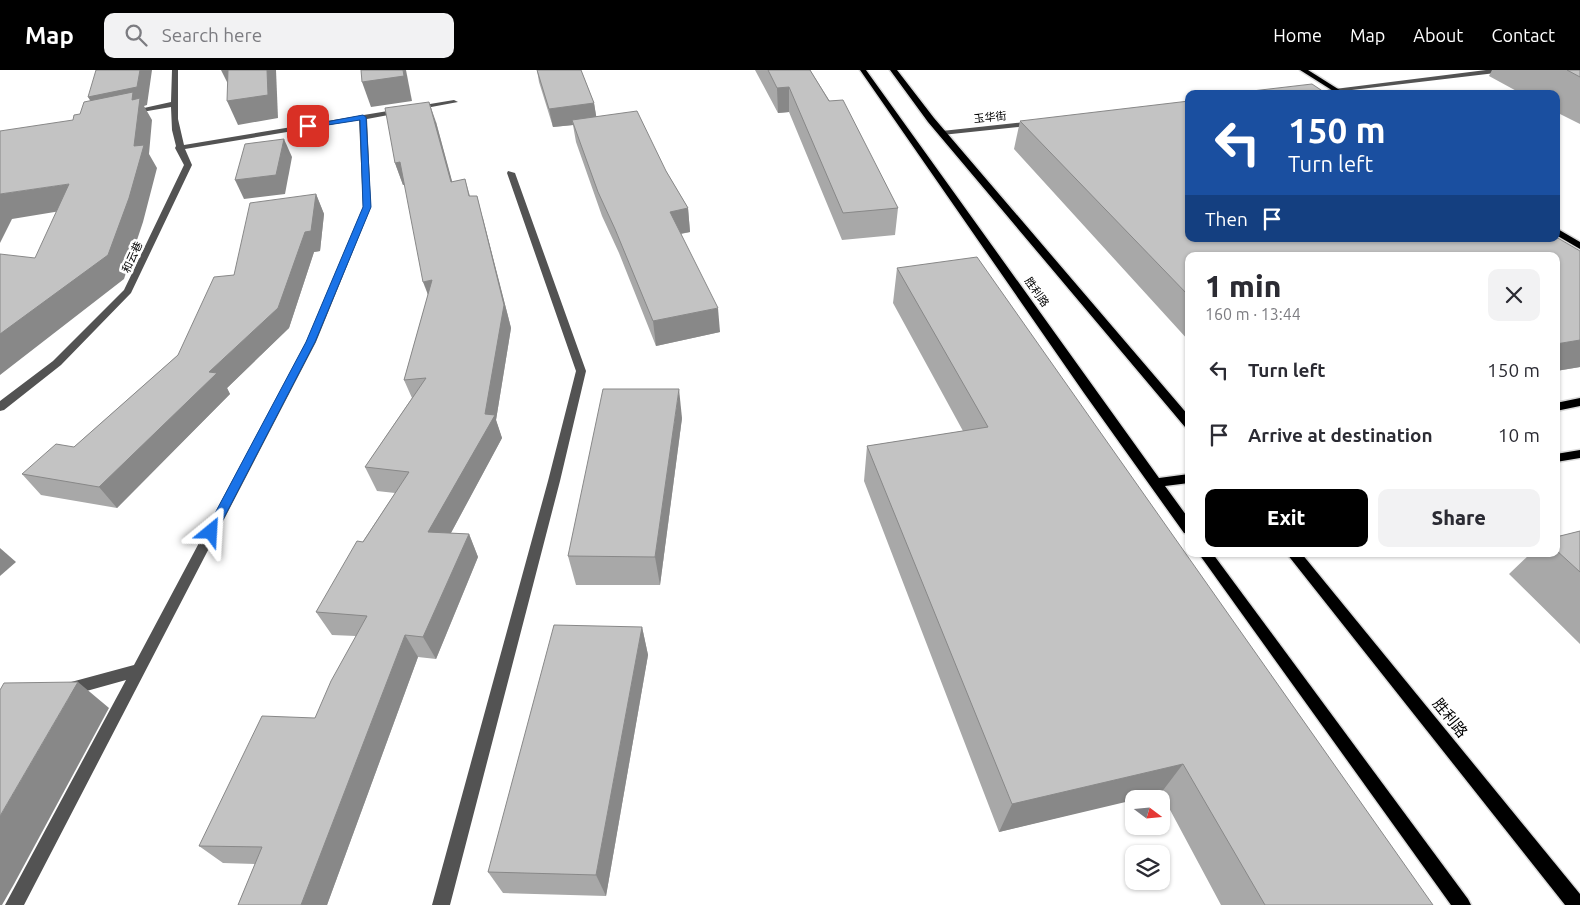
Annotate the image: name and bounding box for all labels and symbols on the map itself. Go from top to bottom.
pin [287,105,329,147]
street label: 玉华街 [973,109,1007,125]
street label: 和云巷 [120,240,144,274]
street label: 胜利路 [1023,275,1051,309]
position arrow [184,505,236,557]
street label: 胜利路 [1430,695,1471,741]
north arrow [1125,790,1170,835]

